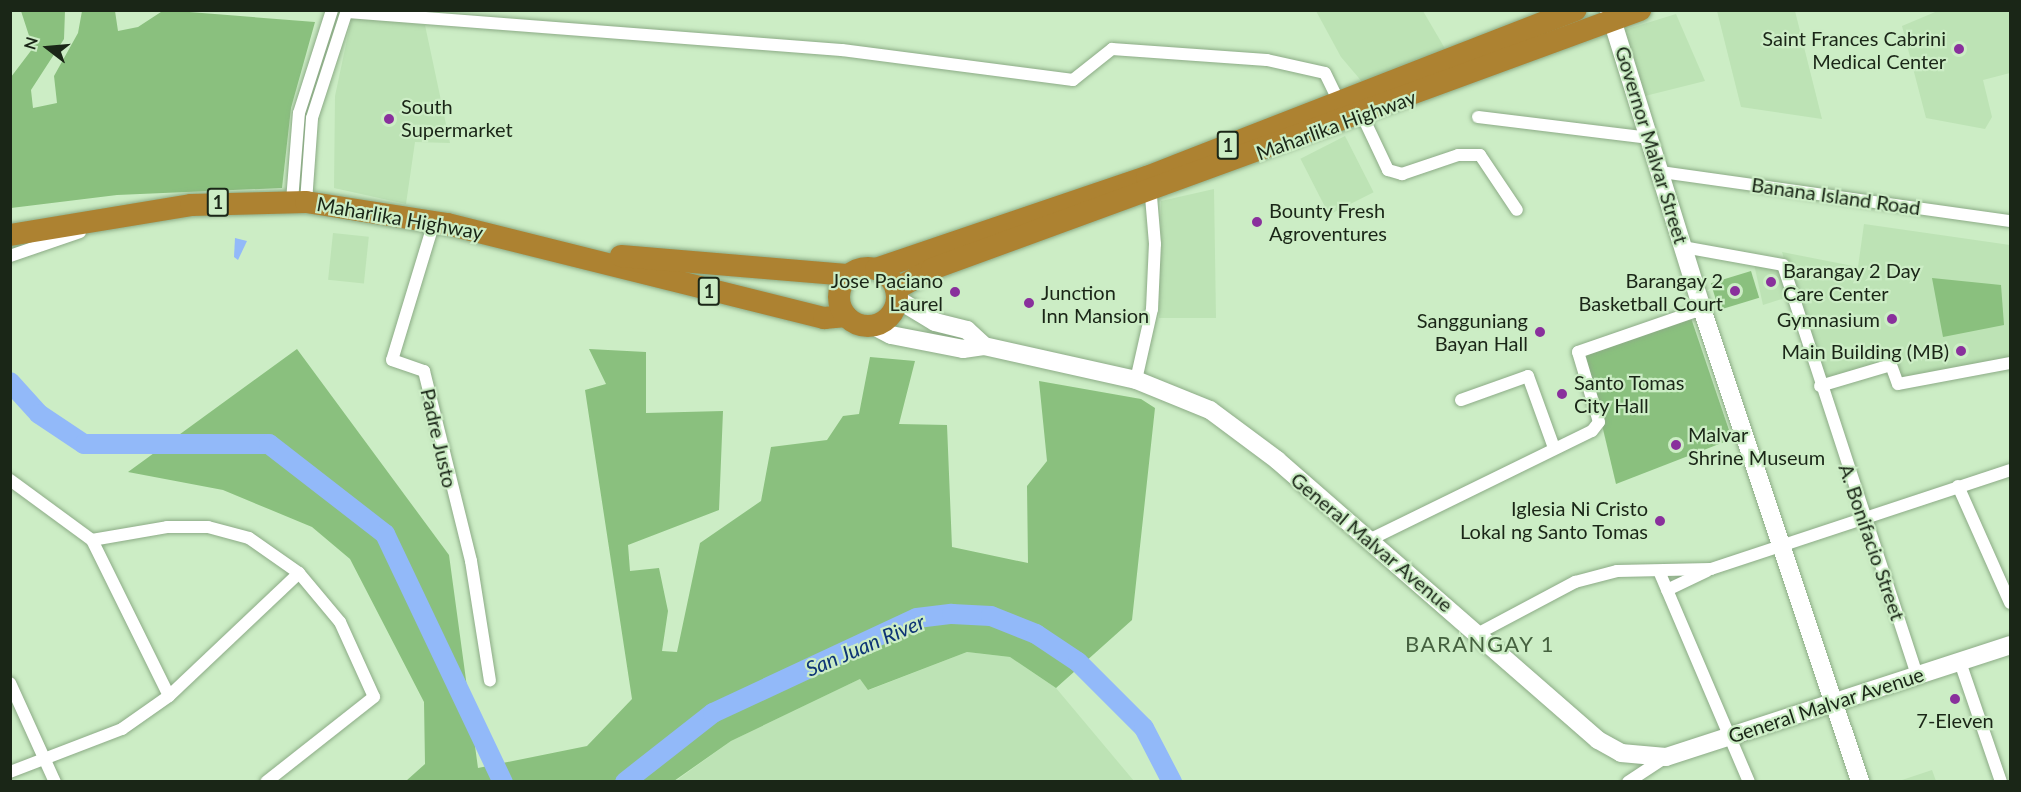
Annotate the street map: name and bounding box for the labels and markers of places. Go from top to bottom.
place label: Saint Frances Cabrini Medical Center [1762,26,1946,73]
marker: Saint Frances Cabrini Medical Center [1950,40,1968,58]
place label: South Supermarket [401,95,513,142]
marker: South Supermarket [382,112,396,126]
place label: Bounty Fresh Agroventures [1269,198,1387,245]
marker: Bounty Fresh Agroventures [1250,215,1264,229]
place label: Barangay 2 Day Care Center [1783,258,1921,305]
place label: Jose Paciano Laurel [831,268,943,315]
place label: Barangay 2 Basketball Court [1579,268,1723,315]
marker: Barangay 2 Day Care Center [1764,275,1778,289]
place label: Junction Inn Mansion [1041,280,1149,327]
marker: Barangay 2 Basketball Court [1728,284,1742,298]
marker: Jose Paciano Laurel [948,285,962,299]
marker: Junction Inn Mansion [1022,296,1036,310]
place label: Gymnasium [1777,307,1880,331]
place label: Sangguniang Bayan Hall [1417,308,1528,355]
marker: Gymnasium [1885,312,1899,326]
marker: Sangguniang Bayan Hall [1533,325,1547,339]
place label: Main Building (MB) [1781,339,1949,363]
marker: Main Building (MB) [1954,344,1968,358]
place label: Santo Tomas City Hall [1574,371,1685,418]
marker: Santo Tomas City Hall [1555,387,1569,401]
place label: Malvar Shrine Museum [1688,422,1825,469]
marker: Malvar Shrine Museum [1669,438,1683,452]
place label: Iglesia Ni Cristo Lokal ng Santo Tomas [1459,497,1648,544]
marker: Iglesia Ni Cristo Lokal ng Santo Tomas [1653,514,1667,528]
marker: 7-Eleven [1948,692,1962,706]
place label: 7-Eleven [1916,708,1994,732]

